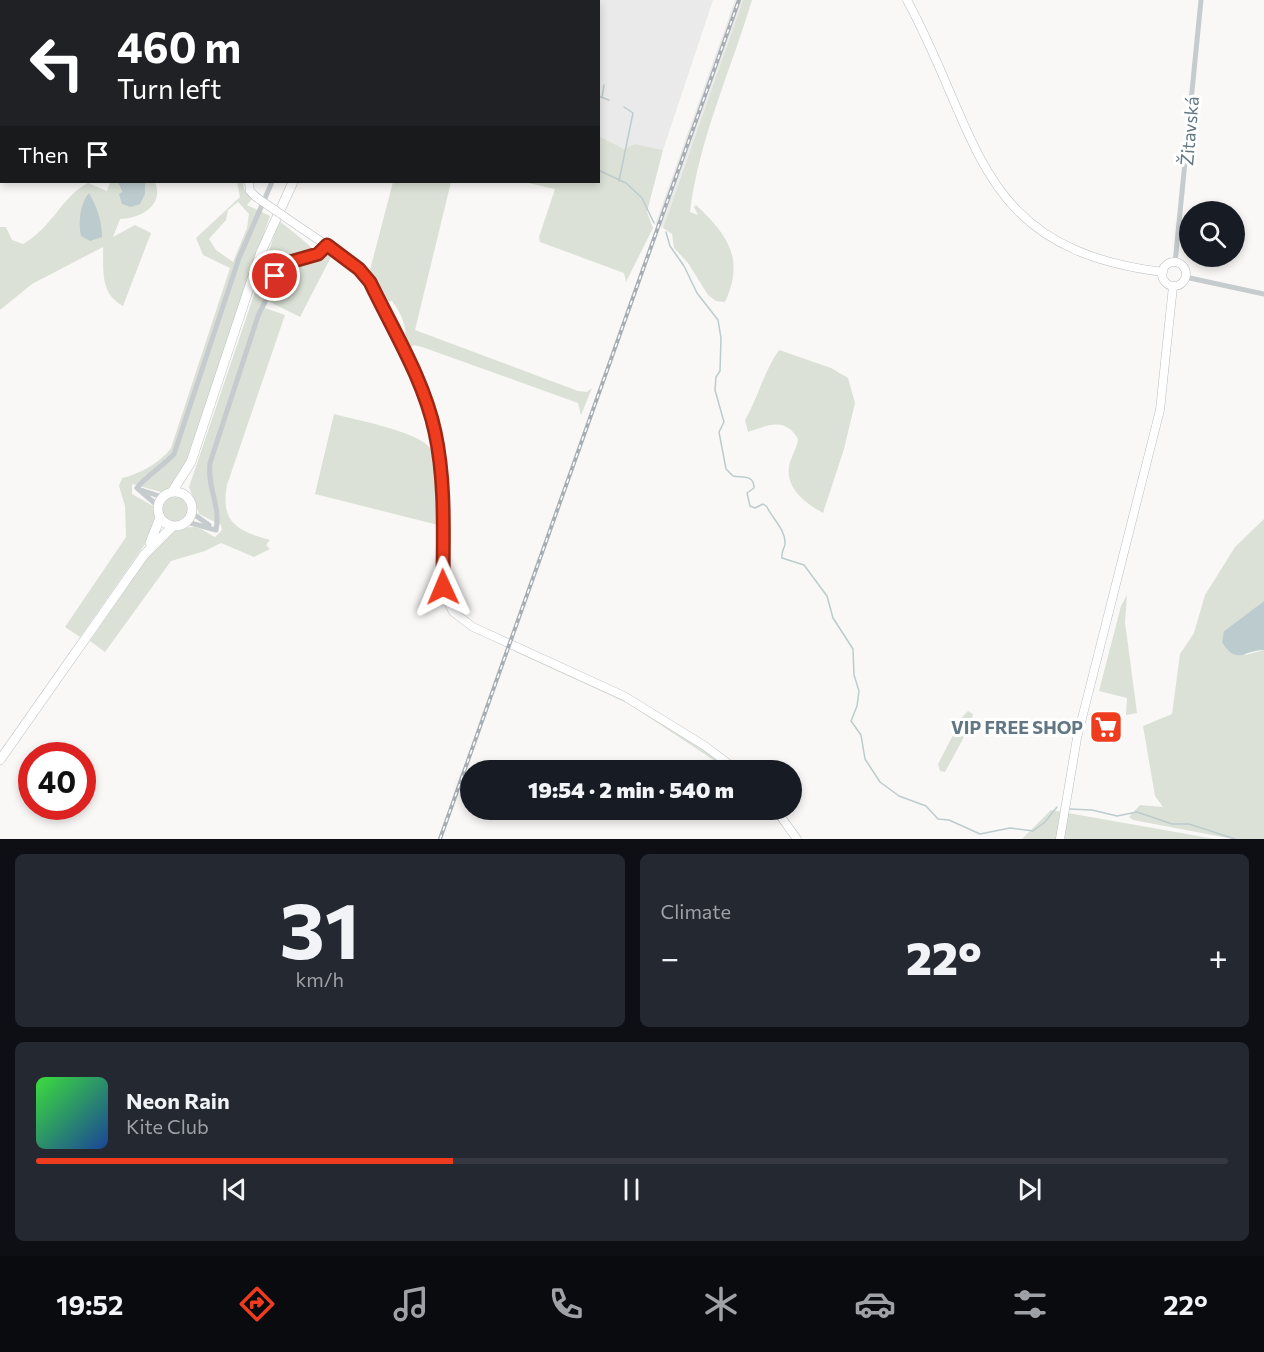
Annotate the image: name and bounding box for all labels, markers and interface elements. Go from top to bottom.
text: 460 m [117,20,241,72]
icon: left [18,24,96,102]
text: Turn left [117,72,221,105]
street label: Žitavská [1175,95,1203,167]
icon: arrive [81,138,114,171]
text: Then [18,141,69,168]
map controls [1179,201,1245,267]
button: search [1179,201,1245,267]
pin [249,250,300,301]
icon: arrive [258,259,291,292]
position arrow [411,555,475,619]
supermarket icon: VIP FREE SHOP [1088,709,1124,745]
place label: VIP FREE SHOP [951,716,1083,738]
speed limit sign: 40 [18,742,96,820]
text: 19:54 · 2 min · 540 m [528,776,734,803]
text: 31 [279,880,360,975]
text: Climate [661,899,731,923]
text: 22° [906,929,982,984]
text: − [661,936,679,977]
text: + [1209,936,1228,977]
text: km/h [295,967,344,991]
text: Neon Rain [126,1087,230,1114]
text: Kite Club [126,1114,209,1138]
icon: previous [218,1173,251,1206]
icon: pause [615,1173,648,1206]
icon: next [1013,1173,1046,1206]
icon: directions [236,1283,278,1325]
icon: music [390,1283,432,1325]
icon: phone [545,1283,587,1325]
icon: climate [700,1283,742,1325]
icon: car [854,1283,896,1325]
icon: filters [1009,1283,1051,1325]
text: 19:52 [56,1288,123,1321]
text: 22° [1163,1288,1208,1321]

